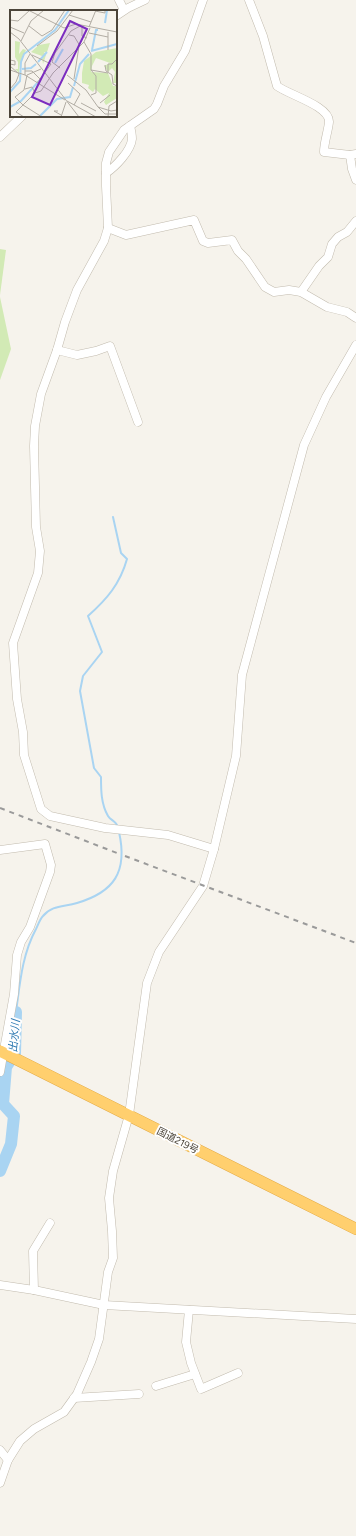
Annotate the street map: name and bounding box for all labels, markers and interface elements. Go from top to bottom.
inset map [10,10,117,117]
water label: 出水川 [7,1018,22,1053]
street label: 国道219号 [155,1124,201,1157]

